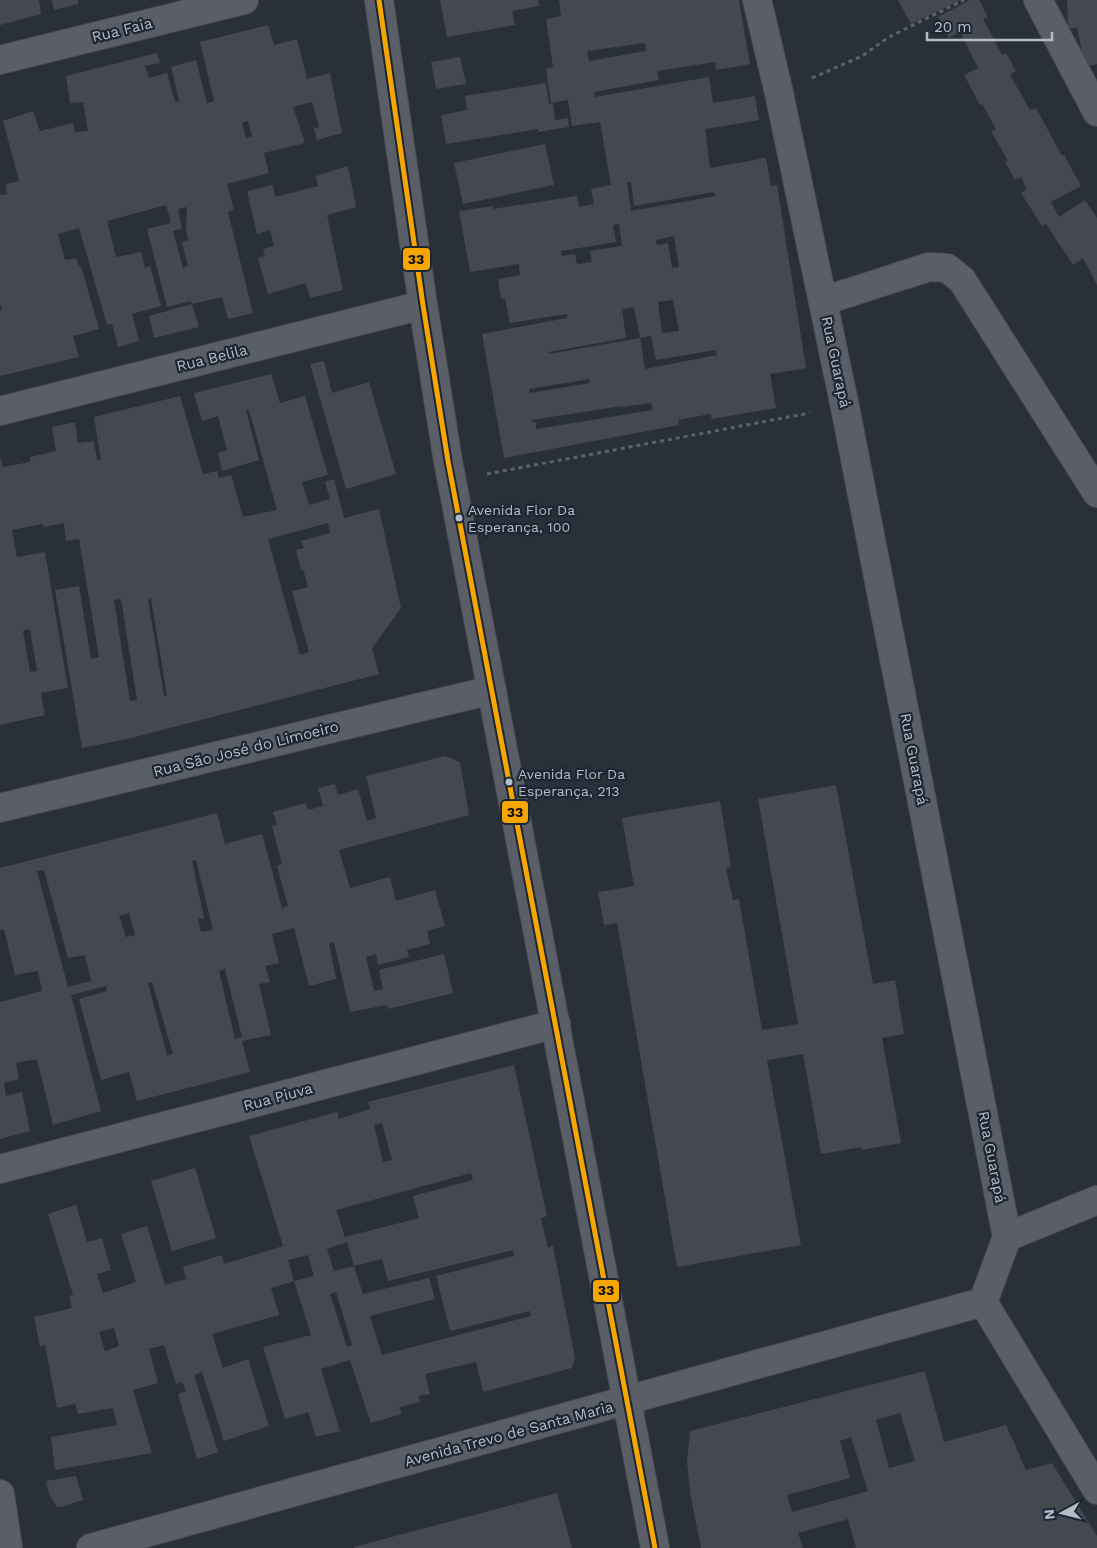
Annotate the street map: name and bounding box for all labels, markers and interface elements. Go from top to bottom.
scale bar [927,10,1052,42]
street label: Rua Faia [90,14,155,46]
text: 20 m [934,18,972,36]
line badge: 33 [402,247,431,271]
text: 33 [408,251,424,267]
street label: Rua Guarapá [818,315,855,410]
street label: Rua Belila [175,340,250,375]
place label: Avenida Flor Da Esperança, 100 [468,502,575,535]
marker: Avenida Flor Da Esperança, 100 [454,513,464,523]
street label: Rua Guarapá [896,712,932,807]
street label: Rua São José do Limoeiro [151,717,341,781]
place label: Avenida Flor Da Esperança, 213 [518,766,625,799]
marker: Avenida Flor Da Esperança, 213 [504,777,514,787]
line badge: 33 [501,800,529,824]
text: 33 [507,804,523,820]
street label: Rua Piuva [241,1079,315,1115]
street label: Rua Guarapá [974,1110,1010,1205]
line badge: 33 [592,1279,620,1303]
text: 33 [598,1282,614,1298]
street label: Avenida Trevo de Santa Maria [403,1397,616,1471]
north arrow [1037,1488,1087,1538]
text: N [1041,1508,1058,1521]

